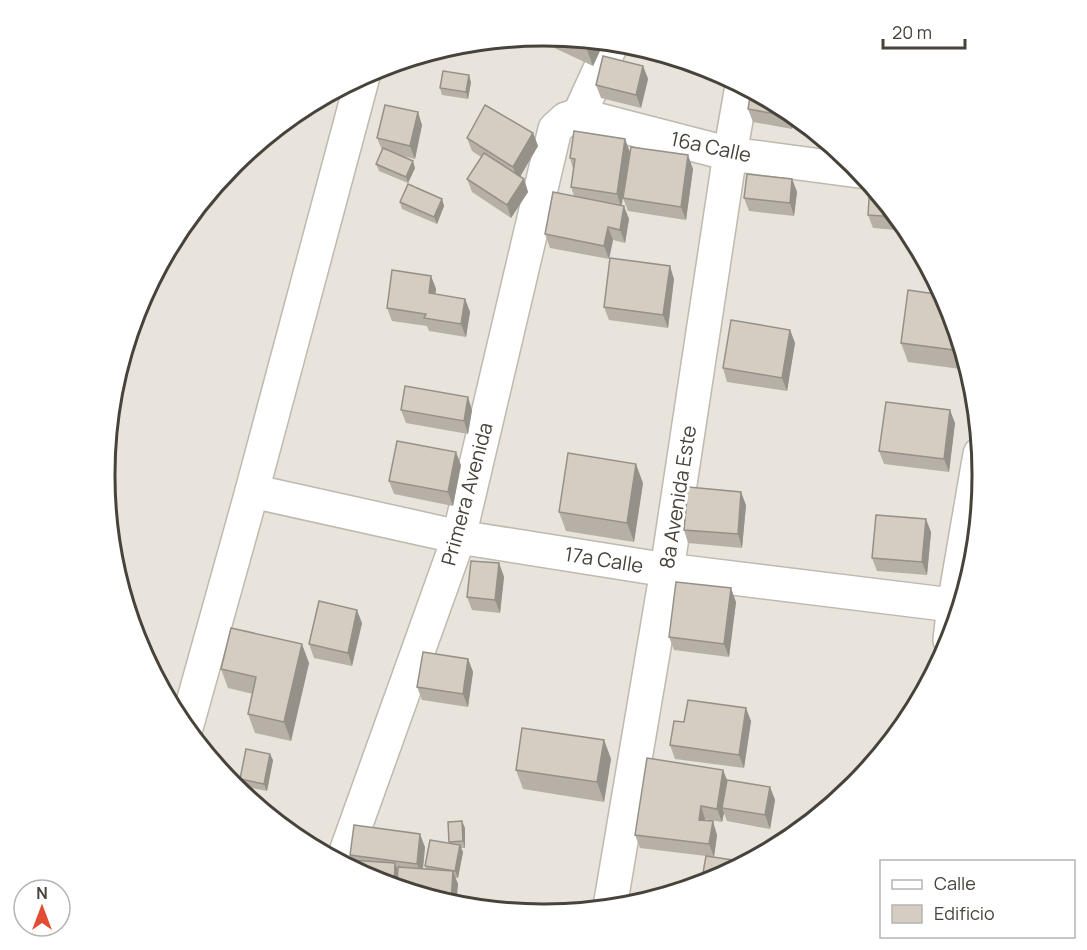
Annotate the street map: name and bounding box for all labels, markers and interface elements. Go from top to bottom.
scale bar [883,12,966,50]
text: 20 m [892,20,932,44]
street label: 16a Calle [668,125,754,168]
street label: Primera Avenida [434,419,499,568]
street label: 8a Avenida Este [653,423,702,570]
street label: 17a Calle [563,540,645,579]
legend [880,860,1075,938]
text: Calle [934,871,976,895]
north arrow [12,878,72,938]
text: N [36,882,48,904]
text: Edificio [934,901,995,925]

